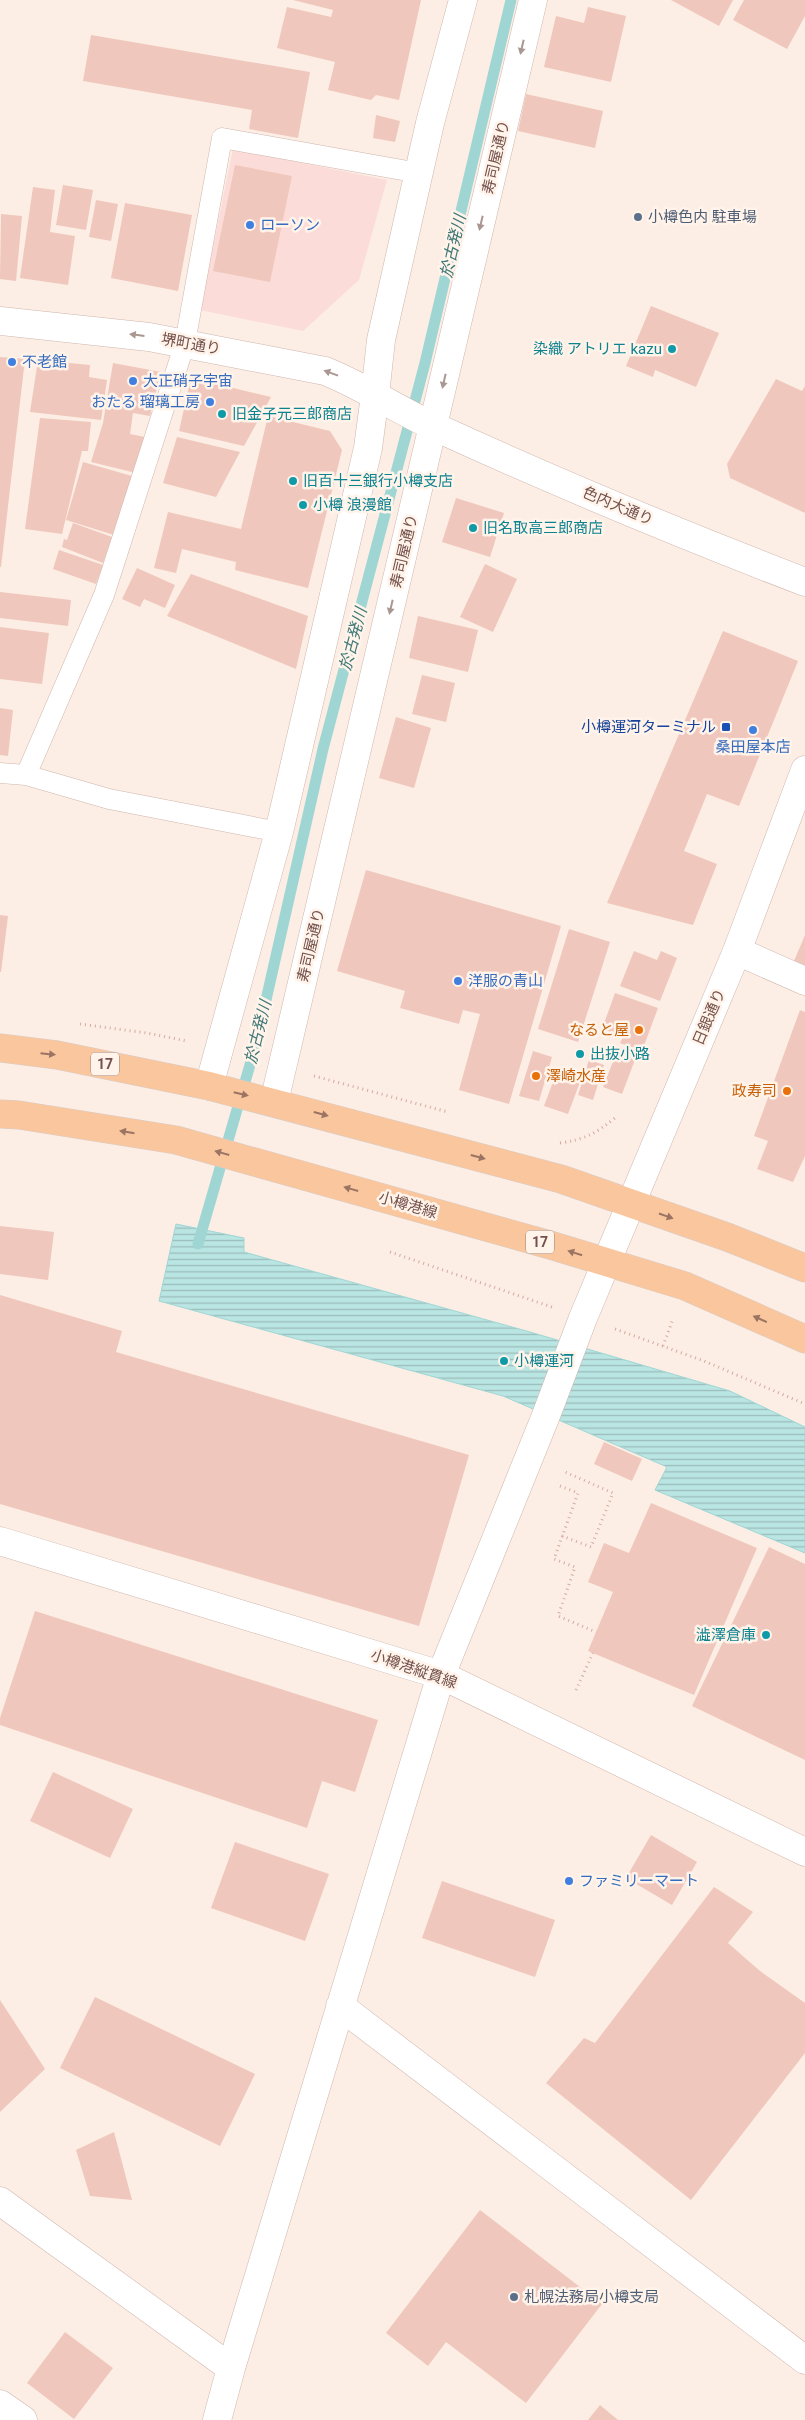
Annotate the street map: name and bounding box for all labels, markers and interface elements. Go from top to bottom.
one-way arrow [518,40,526,55]
street label: 寿司屋通り [479,118,513,196]
place label: 小樽色内 駐車場 [648,208,757,226]
water label: 於古発川 [437,211,470,279]
marker: 小樽色内 駐車場 [632,211,644,223]
one-way arrow [477,215,485,230]
place label: ローソン [260,216,320,234]
marker: ローソン [244,219,256,231]
street label: 堺町通り [160,330,222,358]
one-way arrow [129,331,145,339]
place label: 染織 アトリエ kazu [533,340,662,358]
marker: 染織 アトリエ kazu [666,343,678,355]
place label: 不老館 [22,353,67,371]
marker: 不老館 [6,356,18,368]
one-way arrow [323,369,338,377]
place label: 大正硝子宇宙 [143,372,233,390]
one-way arrow [440,373,448,389]
marker: 大正硝子宇宙 [127,375,139,387]
place label: おたる 瑠璃工房 [91,393,200,411]
marker: おたる 瑠璃工房 [204,396,216,408]
place label: 旧金子元三郎商店 [232,405,352,423]
marker: 旧金子元三郎商店 [216,408,228,420]
place label: 旧百十三銀行小樽支店 [303,472,453,490]
marker: 旧百十三銀行小樽支店 [287,475,299,487]
street label: 色内大通り [580,483,656,529]
place label: 小樽 浪漫館 [313,496,392,514]
marker: 小樽 浪漫館 [297,499,309,511]
street label: 寿司屋通り [387,512,421,590]
place label: 旧名取高三郎商店 [483,519,603,537]
marker: 旧名取高三郎商店 [467,522,479,534]
one-way arrow [387,600,395,615]
water label: 於古発川 [336,604,371,672]
place label: 小樽運河ターミナル [581,718,716,736]
marker: 小樽運河ターミナル [720,721,732,733]
marker: 桑田屋本店 [747,724,759,736]
place label: 桑田屋本店 [715,738,791,756]
street label: 寿司屋通り [294,906,328,984]
place label: 洋服の青山 [468,972,543,990]
marker: 洋服の青山 [452,975,464,987]
street label: 日銀通り [689,986,729,1048]
water label: 於古発川 [241,997,275,1065]
place label: なると屋 [569,1021,629,1039]
marker: なると屋 [633,1024,645,1036]
place label: 出抜小路 [590,1045,650,1063]
marker: 出抜小路 [574,1048,586,1060]
one-way arrow [41,1050,57,1058]
road number: 17 [91,1052,119,1076]
place label: 澤崎水産 [546,1067,606,1085]
marker: 澤崎水産 [530,1070,542,1082]
place label: 政寿司 [732,1082,777,1100]
marker: 政寿司 [781,1085,793,1097]
one-way arrow [234,1090,249,1098]
one-way arrow [314,1111,329,1119]
one-way arrow [119,1128,135,1136]
one-way arrow [214,1148,229,1156]
one-way arrow [471,1153,486,1161]
one-way arrow [344,1184,359,1192]
street label: 小樽港線 [377,1188,439,1222]
one-way arrow [659,1213,674,1220]
road number: 17 [526,1230,554,1254]
one-way arrow [567,1248,582,1256]
one-way arrow [753,1315,767,1323]
place label: 小樽運河 [514,1352,574,1370]
marker: 小樽運河 [498,1355,510,1367]
place label: 澁澤倉庫 [696,1626,756,1644]
marker: 澁澤倉庫 [760,1629,772,1641]
street label: 小樽港縦貫線 [369,1646,459,1692]
place label: ファミリーマート [579,1872,699,1890]
marker: ファミリーマート [563,1875,575,1887]
place label: 札幌法務局小樽支局 [524,2288,659,2306]
marker: 札幌法務局小樽支局 [508,2291,520,2303]

